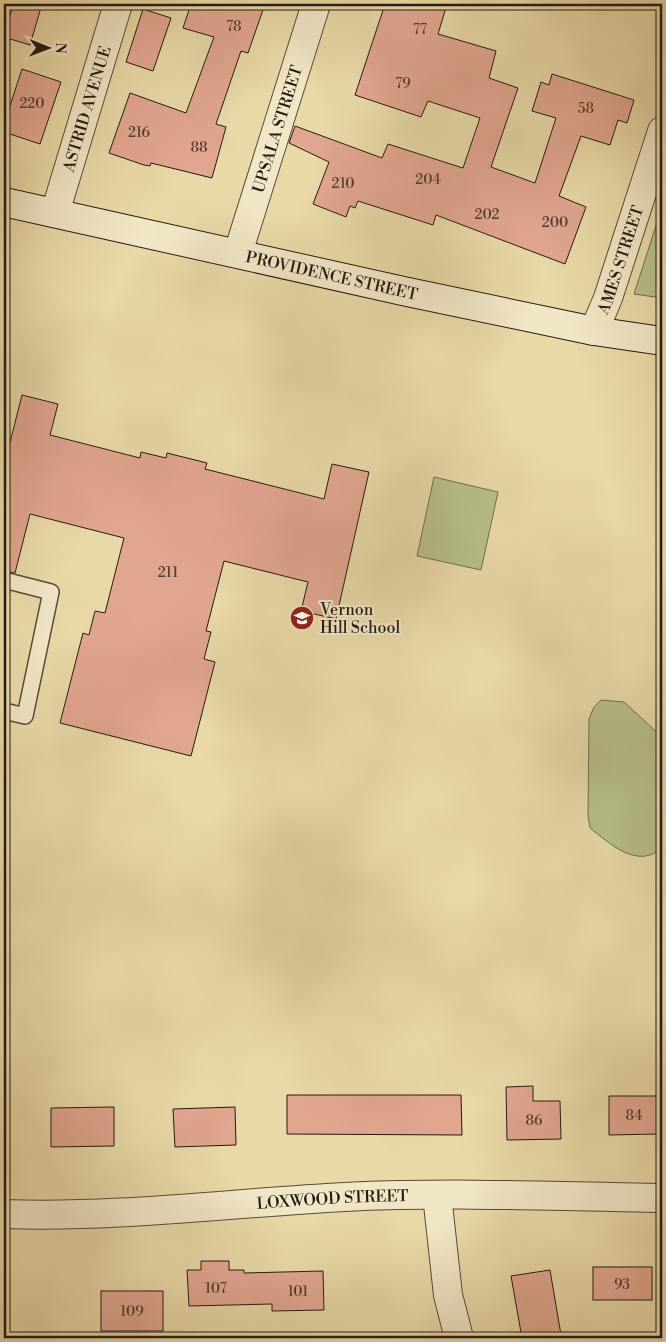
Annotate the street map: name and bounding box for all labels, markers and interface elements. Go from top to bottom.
house number: 78 [226,18,242,36]
house number: 77 [413,21,427,39]
north arrow [22,22,72,72]
street label: ASTRID AVENUE [59,43,115,173]
street label: UPSALA STREET [248,63,307,196]
house number: 79 [395,75,411,93]
house number: 220 [19,95,45,113]
house number: 58 [578,100,594,118]
house number: 216 [128,124,151,142]
house number: 88 [190,139,208,157]
house number: 204 [415,171,441,189]
house number: 210 [331,175,355,193]
street label: AMES STREET [593,203,648,318]
house number: 202 [474,206,500,224]
house number: 200 [542,214,568,232]
street label: PROVIDENCE STREET [244,247,420,305]
house number: 211 [158,564,178,582]
place label: Vernon Hill School [319,600,401,638]
school or university icon: Vernon Hill School [289,605,315,631]
house number: 84 [625,1107,643,1125]
house number: 86 [525,1112,543,1130]
street label: LOXWOOD STREET [256,1186,409,1214]
house number: 93 [614,1276,630,1294]
house number: 107 [205,1280,227,1298]
house number: 101 [288,1283,308,1301]
house number: 109 [120,1303,144,1321]

